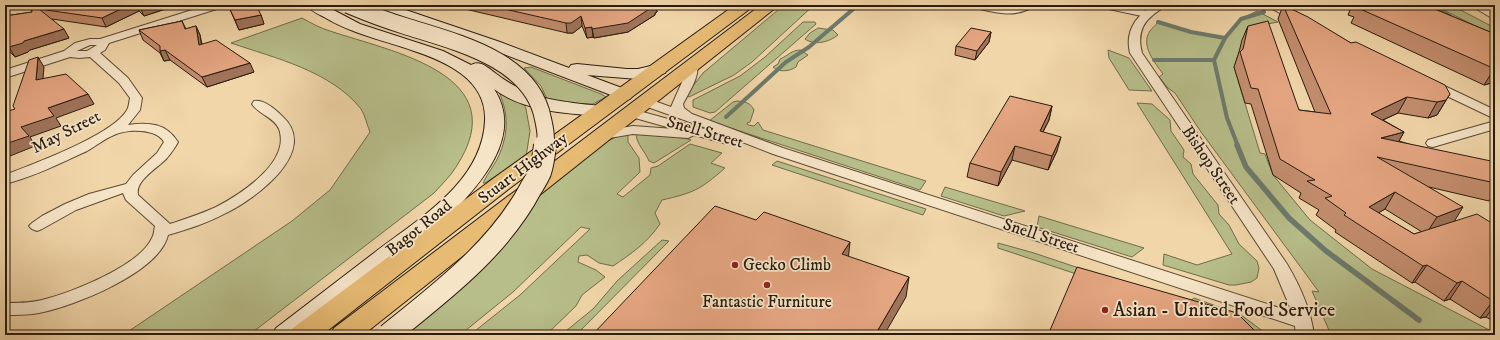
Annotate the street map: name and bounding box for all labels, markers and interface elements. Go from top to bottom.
street label: May Street [28,105,105,159]
street label: Snell Street [664,111,746,154]
street label: Bishop Street [1177,121,1246,209]
street label: Stuart Highway [474,126,573,209]
street label: Bagot Road [381,194,457,261]
street label: Snell Street [1000,213,1082,259]
place label: Gecko Climb [743,254,831,276]
marker: Gecko Climb [730,260,740,270]
marker: Fantastic Furniture [762,280,772,290]
place label: Fantastic Furniture [702,291,832,313]
place label: Asian - United Food Service [1113,298,1335,323]
marker: Asian - United Food Service [1100,305,1110,315]

